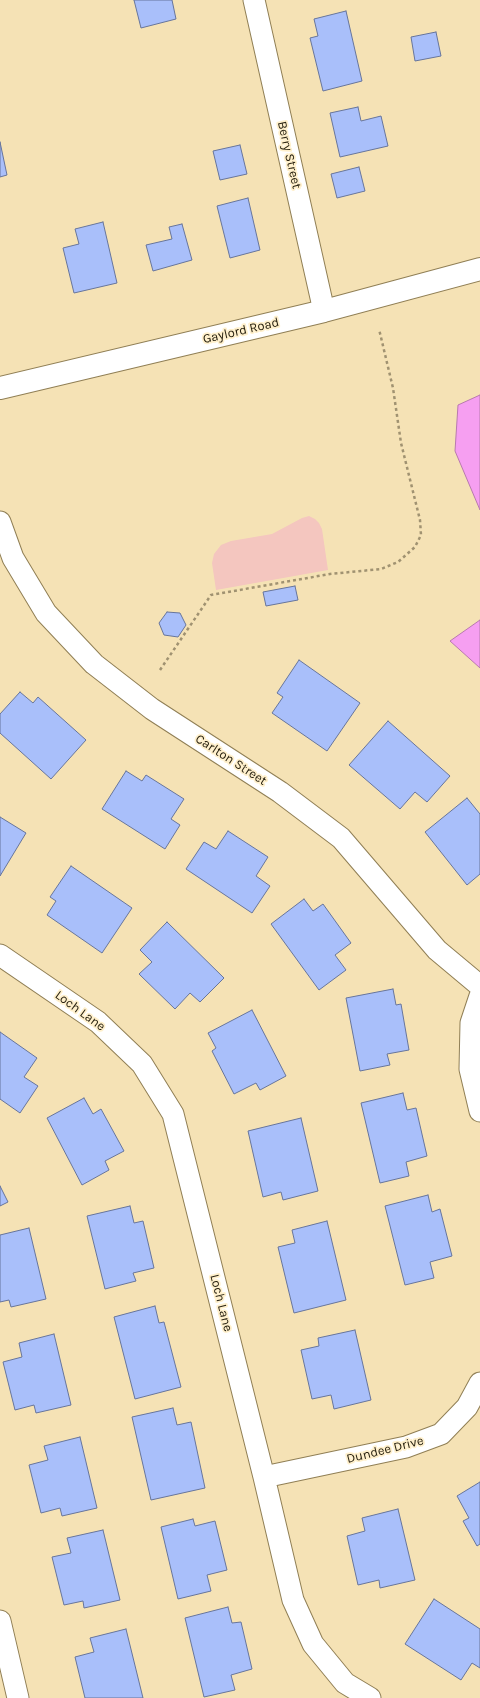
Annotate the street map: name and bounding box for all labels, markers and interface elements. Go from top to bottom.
street label: Berry Street [274,120,304,190]
street label: Gaylord Road [201,315,281,347]
street label: Carlton Street [192,731,270,789]
street label: Loch Lane [52,987,108,1035]
street label: Loch Lane [206,1273,236,1333]
street label: Dundee Drive [345,1433,425,1467]

